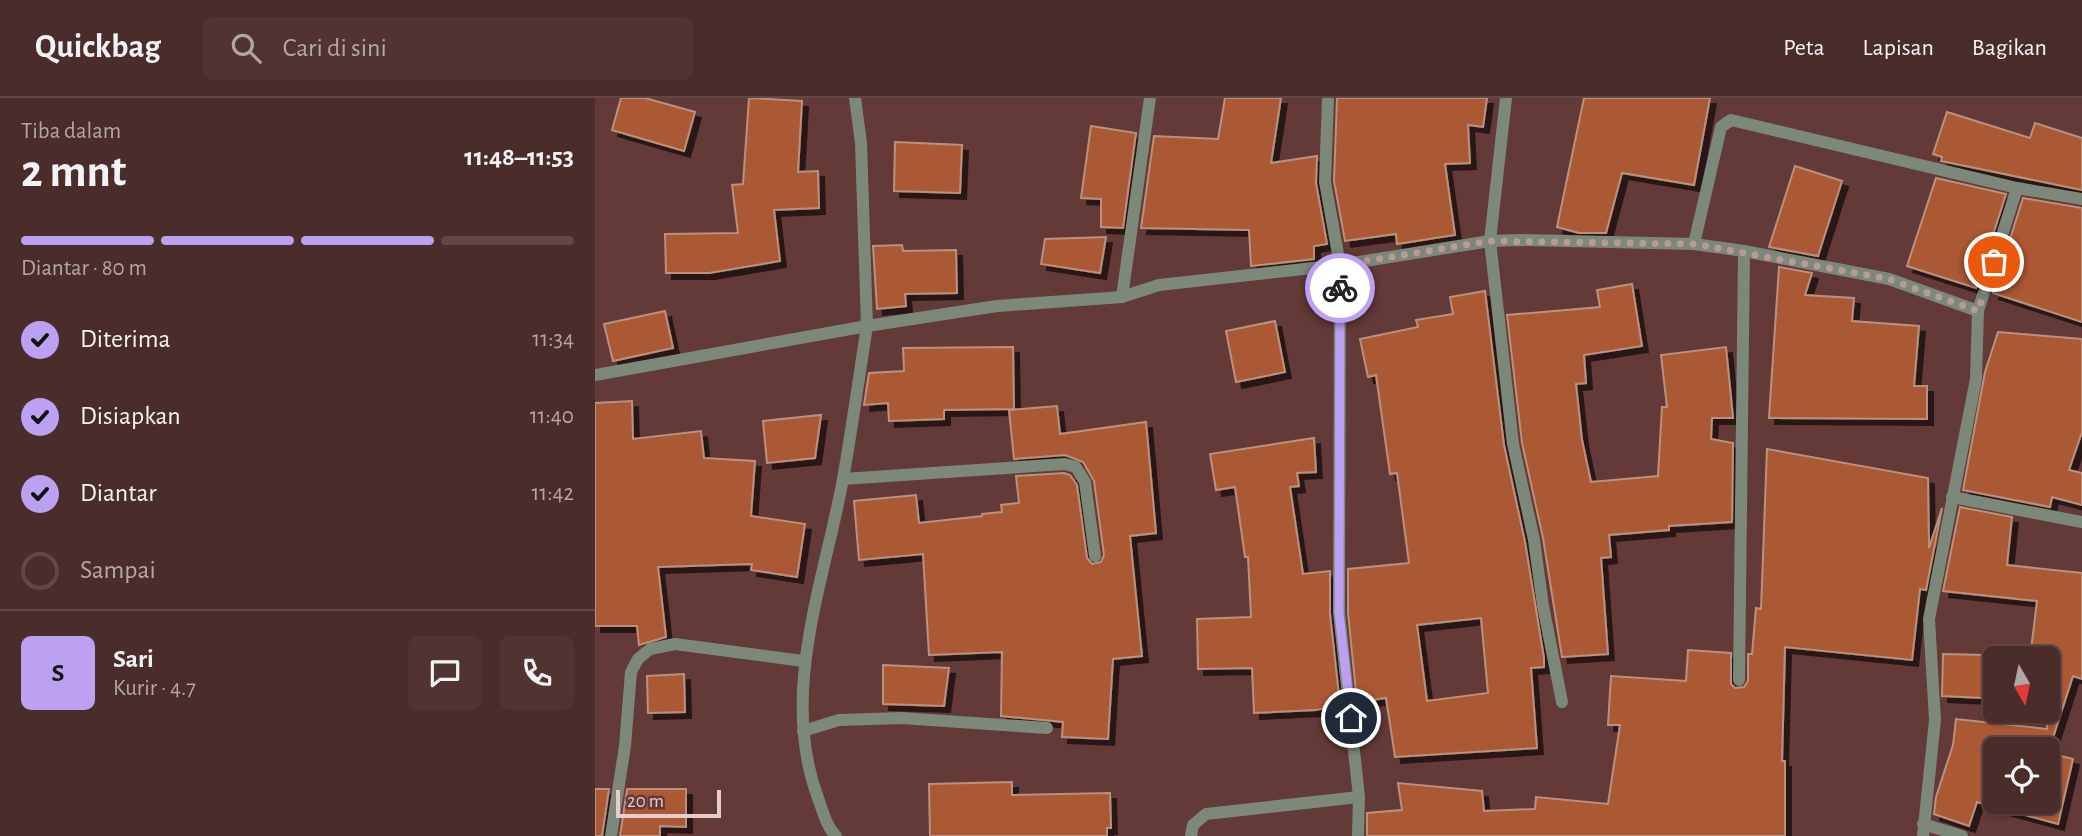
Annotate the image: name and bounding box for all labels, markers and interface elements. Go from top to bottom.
search box [203,17,693,80]
icon: search [227,29,265,67]
text: Quickbag [35,31,161,64]
text: Cari di sini [283,35,387,61]
text: Peta [1783,36,1825,60]
text: Lapisan [1863,36,1934,60]
text: Bagikan [1972,36,2047,60]
text: Tiba dalam [21,120,121,143]
text: 11:48–11:53 [464,144,574,170]
text: 2 mnt [21,149,126,195]
pin [1964,232,2024,292]
icon: bag [1975,243,2013,281]
courier [1305,253,1375,323]
text: Diantar · 80 m [21,257,147,280]
icon: bike [1321,269,1359,307]
icon: check [21,321,59,359]
text: Diterima [80,326,171,352]
text: 11:34 [532,328,574,351]
icon: check [21,398,59,436]
text: Disiapkan [80,403,181,429]
text: 11:40 [530,405,574,428]
icon: check [21,475,59,513]
text: Diantar [80,480,157,506]
text: 11:42 [531,482,574,505]
text: Sampai [80,557,156,583]
button: chat [408,636,482,710]
button: phone [500,636,574,710]
text: Sari [113,646,154,672]
north arrow [1983,646,2060,723]
map controls [1983,646,2060,814]
text: S [52,660,64,686]
text: Kurir · 4.7 [113,677,196,700]
pin [1321,688,1381,748]
icon: home [1332,699,1370,737]
button: locate [1983,737,2060,814]
scale bar [616,787,721,819]
text: 20 m [627,792,664,811]

